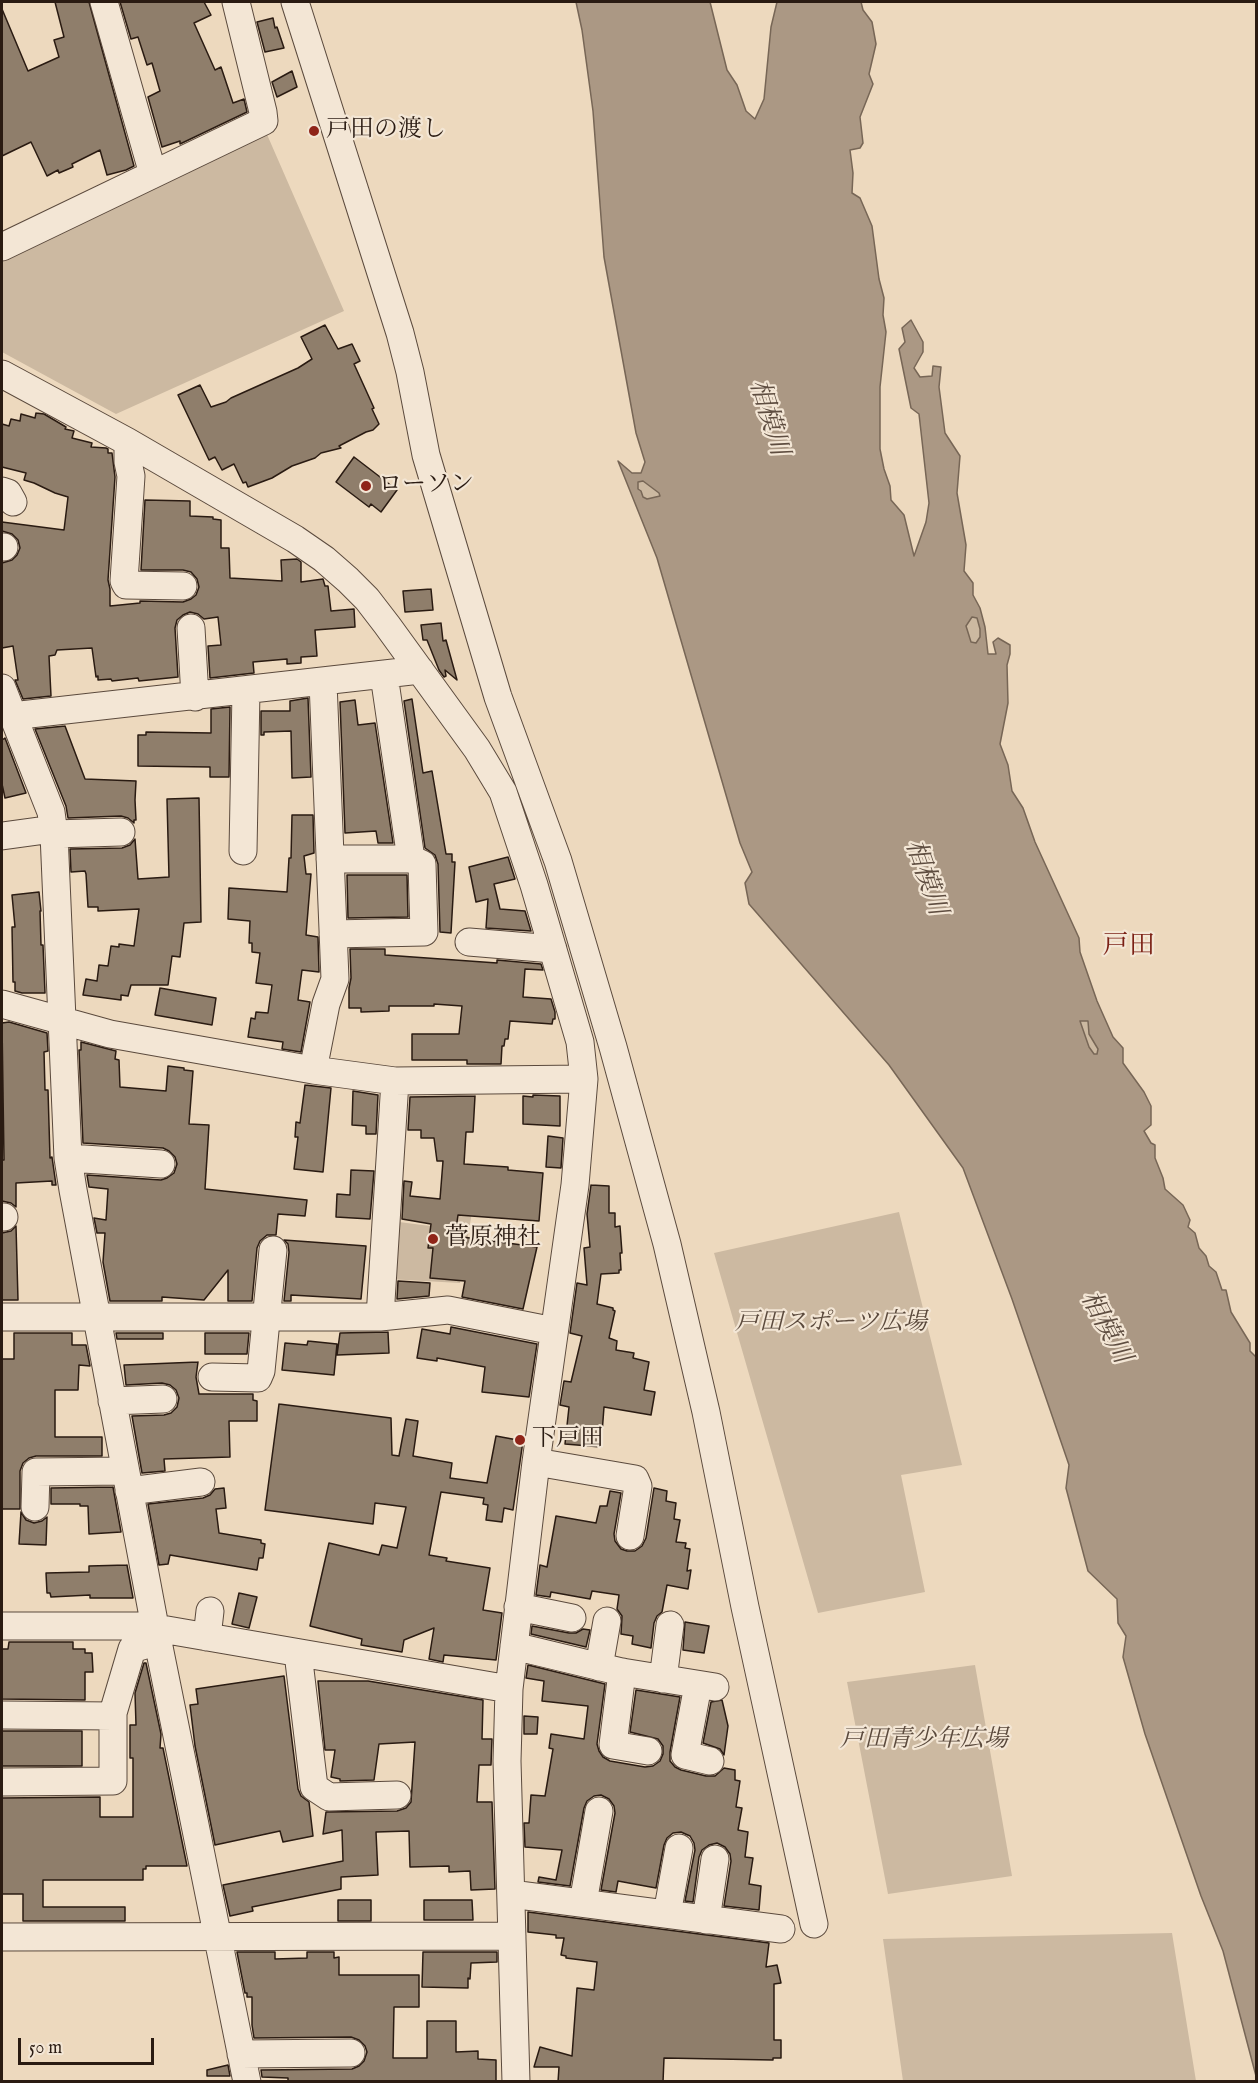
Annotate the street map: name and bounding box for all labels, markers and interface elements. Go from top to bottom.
place label: 戸田の渡し [326,117,446,145]
marker: 戸田の渡し [307,124,321,138]
water label: 相模川 [741,376,793,460]
place label: ローソン [378,472,474,500]
marker: ローソン [359,479,373,493]
water label: 相模川 [897,836,951,920]
district label: 戸田 [1103,932,1155,964]
place label: 菅原神社 [445,1225,541,1253]
marker: 菅原神社 [426,1232,440,1246]
water label: 相模川 [1072,1286,1136,1370]
park label: 戸田スポーツ広場 [735,1310,927,1338]
place label: 下戸田 [532,1426,604,1454]
marker: 下戸田 [513,1433,527,1447]
park label: 戸田青少年広場 [840,1727,1008,1755]
scale bar [21,2026,158,2064]
text: 50 m [29,2037,62,2060]

